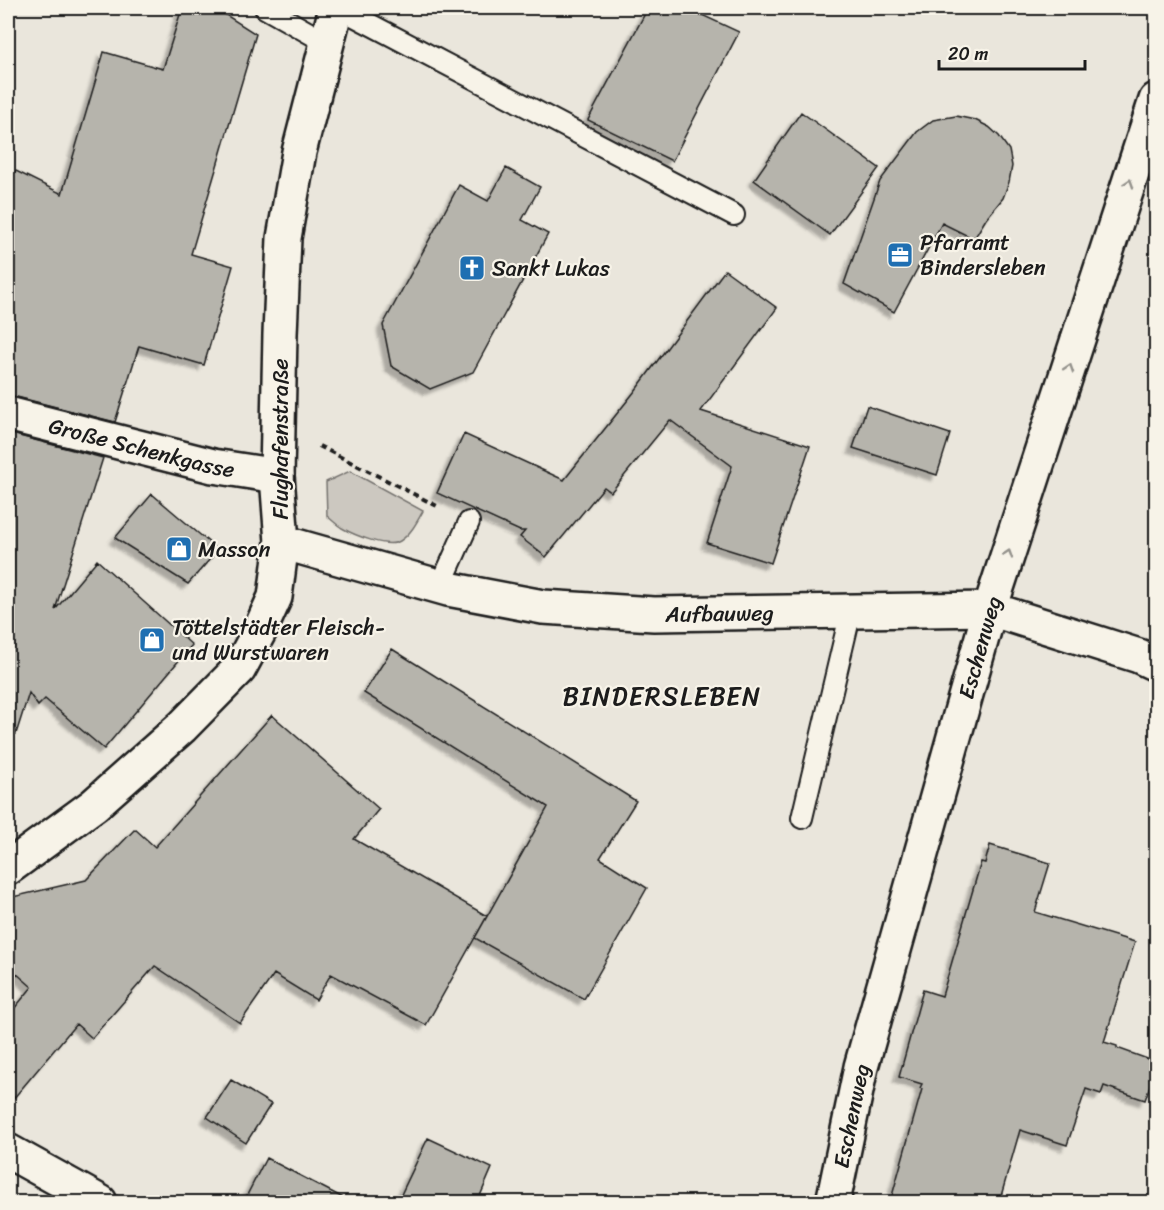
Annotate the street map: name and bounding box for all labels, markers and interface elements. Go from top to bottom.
scale bar [939,33,1084,71]
text: 20 m [948,38,988,70]
one-way arrow [1122,178,1135,189]
place label: Pfarramt Bindersleben [920,223,1046,287]
office icon: Pfarramt Bindersleben [885,240,915,270]
place label: Sankt Lukas [492,249,611,288]
church icon: Sankt Lukas [457,253,487,283]
street label: Flughafenstraße [261,358,300,520]
one-way arrow [1061,363,1074,374]
street label: Große Schenkgasse [45,406,237,489]
place label: Masson [198,530,270,569]
shop icon: Masson [164,534,194,564]
one-way arrow [1001,549,1013,560]
street label: Eschenweg [946,590,1013,703]
street label: Aufbauweg [664,593,774,633]
place label: Töttelstädter Fleisch- und Wurstwaren [172,608,385,672]
shop icon: Töttelstädter Fleisch- und Wurstwaren [137,625,167,655]
district label: BINDERSLEBEN [563,673,761,719]
street label: Eschenweg [821,1060,881,1172]

